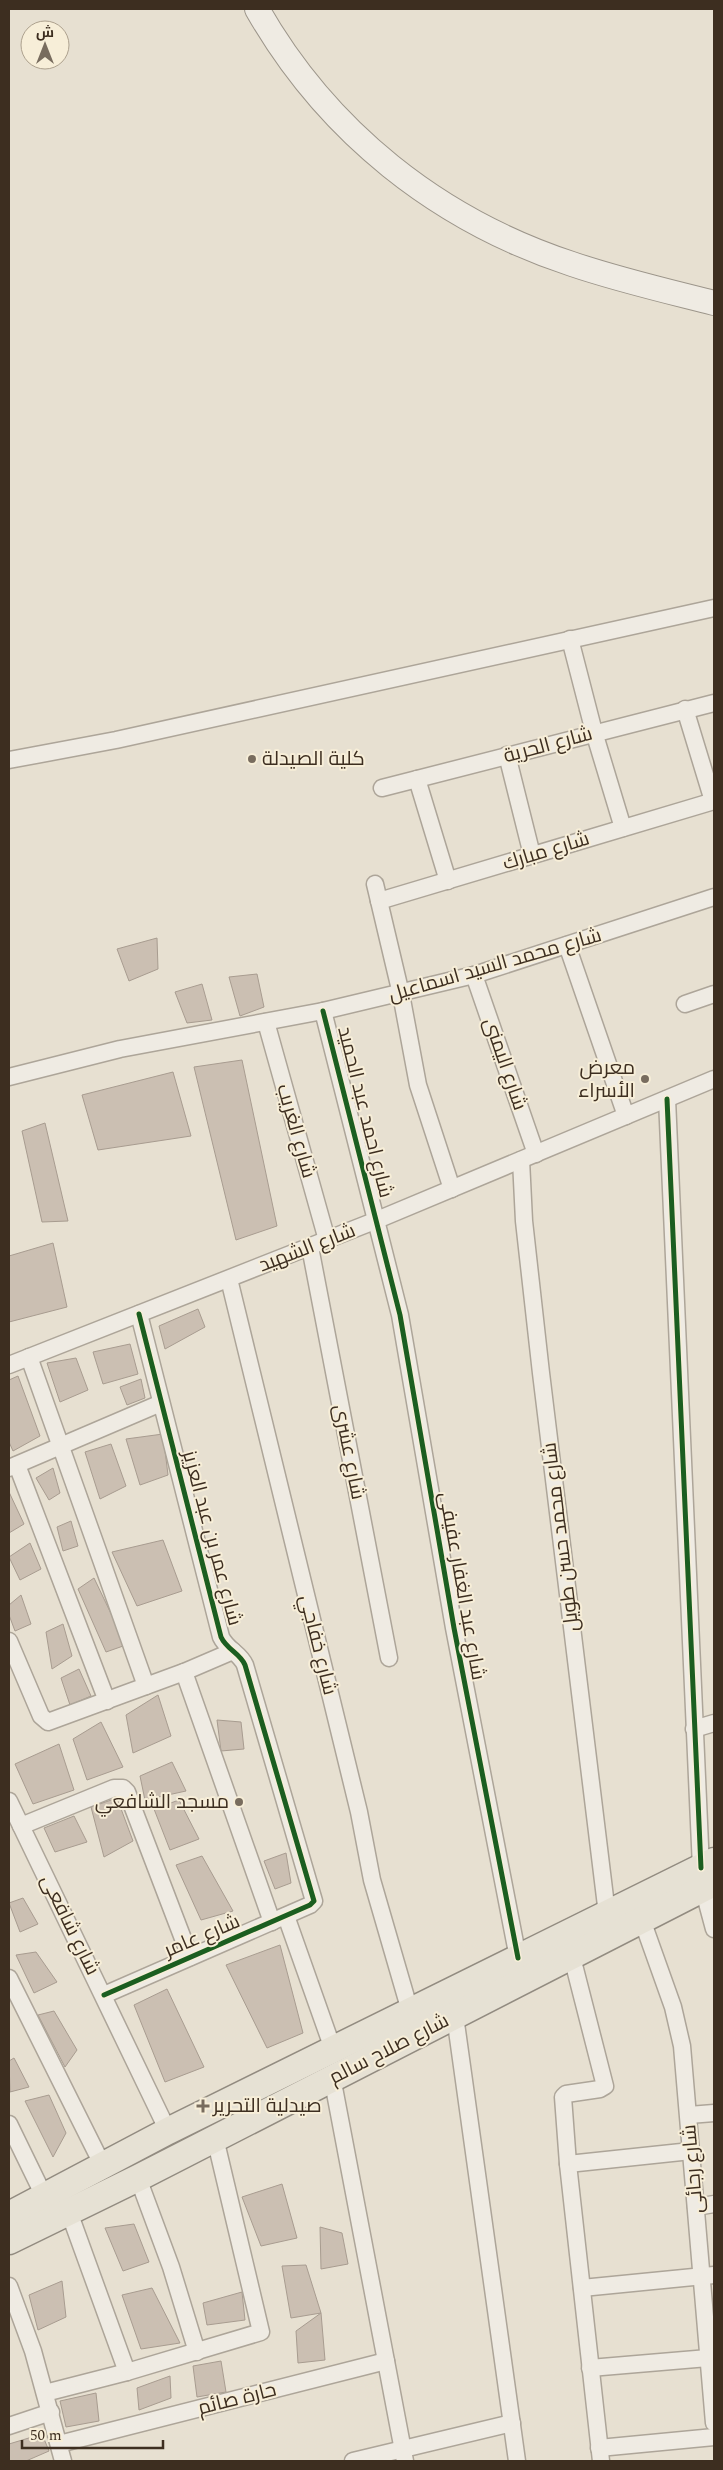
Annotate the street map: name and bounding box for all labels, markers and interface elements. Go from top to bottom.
north arrow [20,20,70,70]
text: ش [36,22,54,43]
street label: شارع الحرية [500,719,596,771]
place label: كلية الصيدلة [262,744,365,774]
marker: كلية الصيدلة [246,753,258,765]
street label: شارع مبارك [499,824,593,878]
street label: شارع محمد السيد اسماعيل [385,920,605,1010]
street label: شارع اليمنى [475,1014,535,1114]
street label: شارع احمد عبد الحميد [329,1023,401,1201]
place label: معرض الأسراء [578,1053,635,1106]
marker: معرض الأسراء [639,1073,651,1085]
street label: شارع الغريب [268,1080,324,1182]
street label: شارع الشهيد [254,1216,360,1280]
street label: شارع عشرى [325,1402,373,1502]
street label: شارع محمد حسن طويل [535,1441,587,1633]
street label: شارع عمر بن عبد العزيز [174,1446,250,1629]
street label: شارع عبد الغفار عفيفى [431,1490,493,1682]
street label: شارع خفاجي [291,1592,345,1698]
place label: مسجد الشافعي [95,1787,229,1817]
marker: مسجد الشافعي [233,1796,245,1808]
street label: شارع شافعى [33,1870,107,1980]
street label: شارع عامر [158,1906,245,1966]
street label: شارع صلاح سالم [324,2006,454,2092]
place label: صيدلية التحرير [212,2091,322,2121]
marker: صيدلية التحرير [197,2100,209,2112]
street label: شارع رجائى [674,2123,712,2215]
street label: حارة صائم [195,2375,279,2423]
scale bar [22,2418,164,2450]
text: 50 m [30,2424,62,2447]

